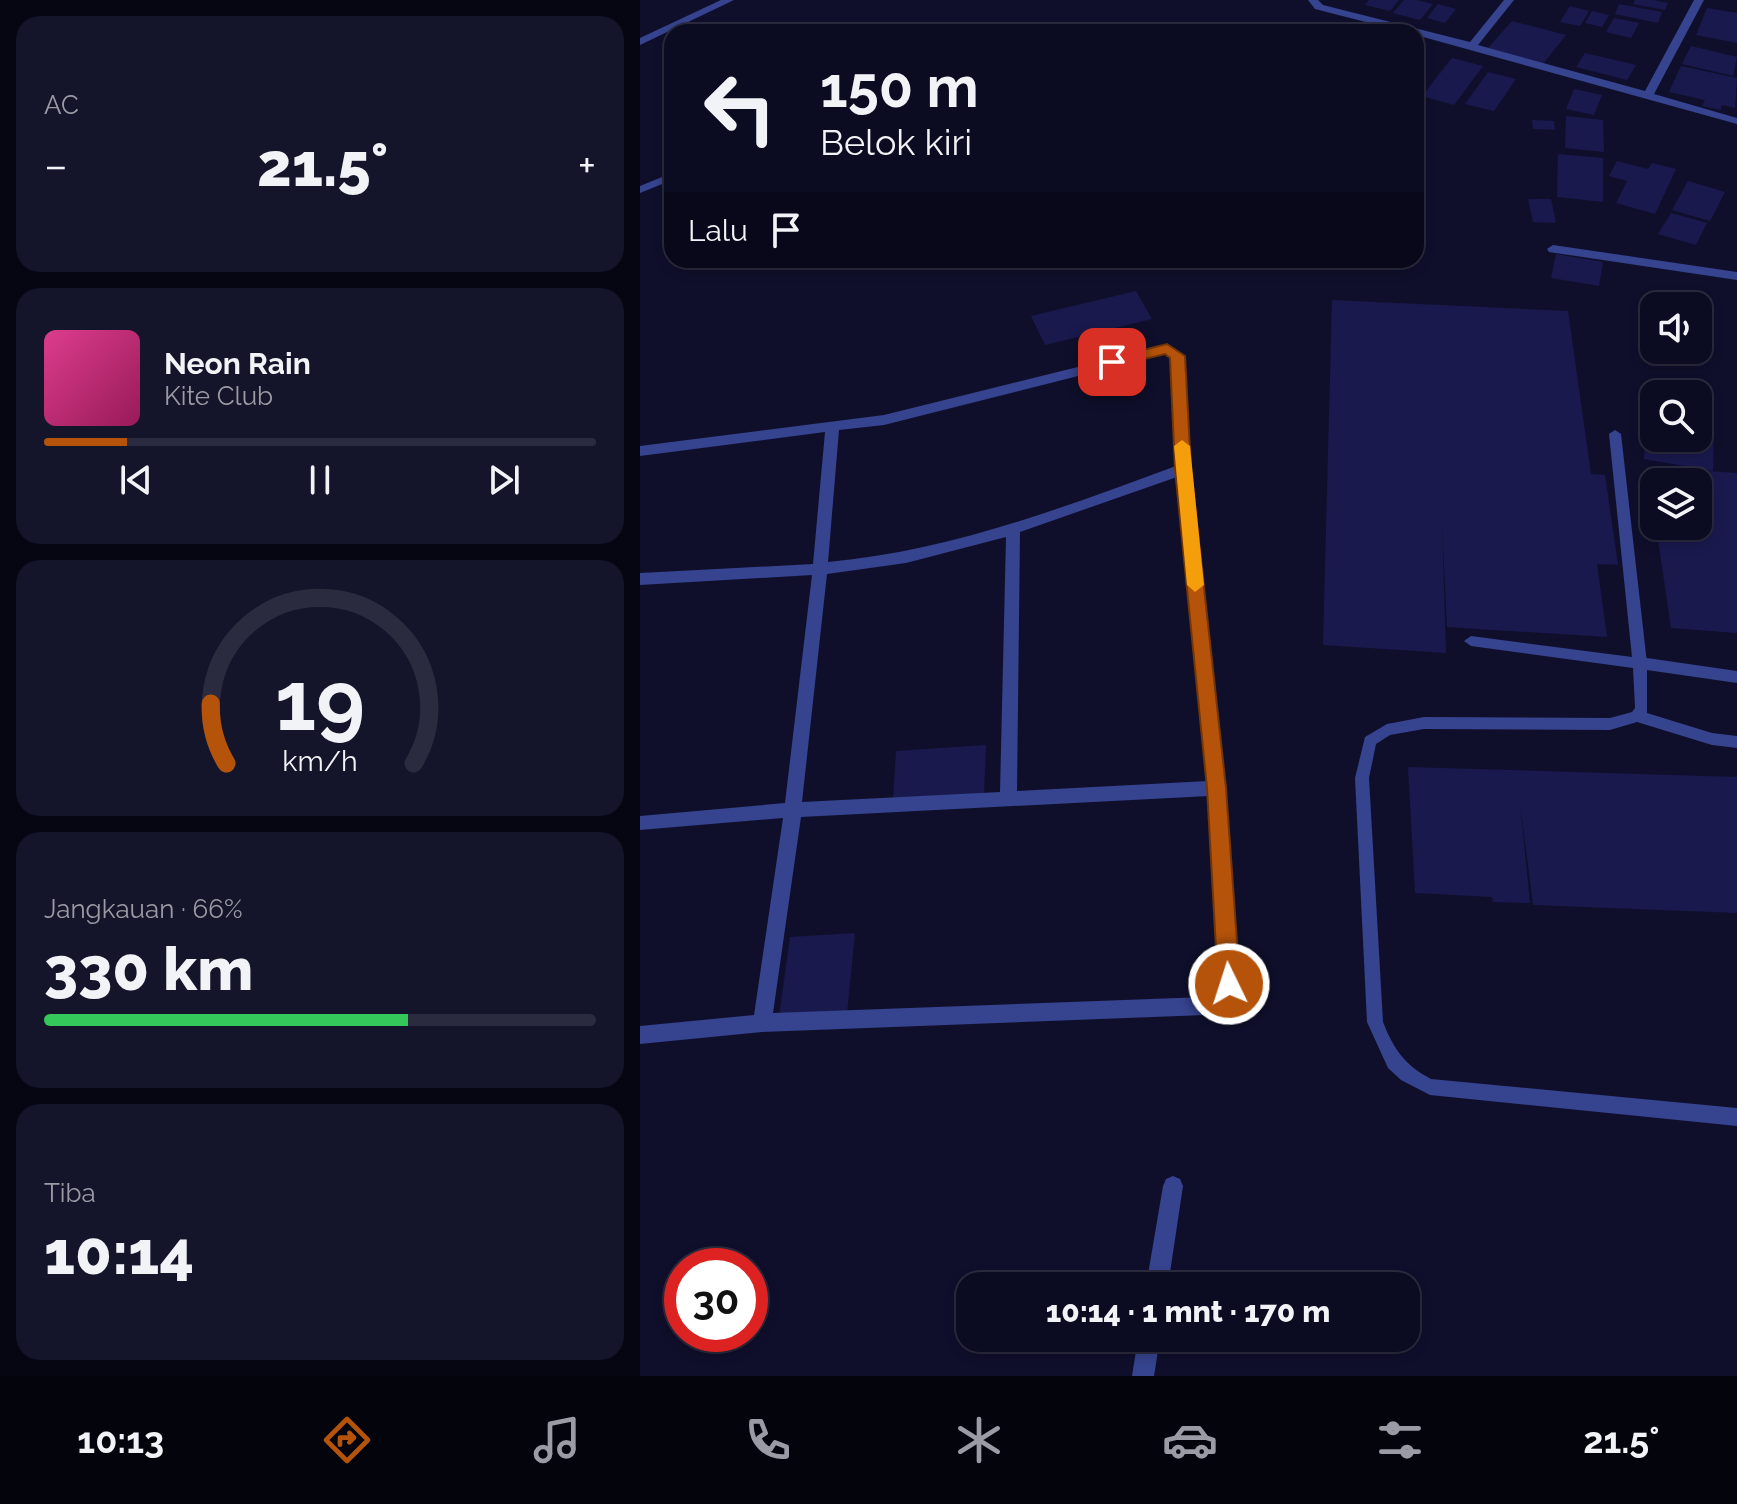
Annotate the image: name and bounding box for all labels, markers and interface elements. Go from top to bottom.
text: 150 m [820,54,979,120]
icon: left [688,56,792,160]
text: AC [44,90,79,120]
text: Belok kiri [820,121,972,163]
text: 21.5° [257,130,388,200]
text: − [44,140,68,191]
text: + [578,140,596,191]
icon: arrive [764,208,808,252]
text: Lalu [688,213,748,248]
map controls [1640,292,1712,540]
button: sound [1640,292,1712,364]
pin [1078,328,1146,396]
icon: arrive [1090,340,1134,384]
text: Neon Rain [164,346,311,381]
button: search [1640,380,1712,452]
text: Kite Club [164,381,273,411]
icon: previous [114,458,158,502]
icon: pause [298,458,342,502]
icon: next [482,458,526,502]
button: layers [1640,468,1712,540]
text: 19 [275,652,365,749]
text: km/h [282,744,358,778]
text: Jangkauan · 66% [44,894,242,924]
text: 330 km [44,934,253,1004]
position arrow [1187,942,1271,1026]
text: Tiba [44,1178,96,1208]
text: 10:14 [44,1218,194,1288]
speed limit sign: 30 [664,1248,768,1352]
text: 10:14 · 1 mnt · 170 m [1046,1294,1330,1329]
icon: directions [319,1412,375,1468]
icon: music [529,1412,585,1468]
icon: phone [740,1412,796,1468]
icon: climate [951,1412,1007,1468]
icon: car [1162,1412,1218,1468]
icon: filters [1372,1412,1428,1468]
text: 10:13 [77,1419,164,1461]
text: 21.5° [1583,1419,1660,1461]

